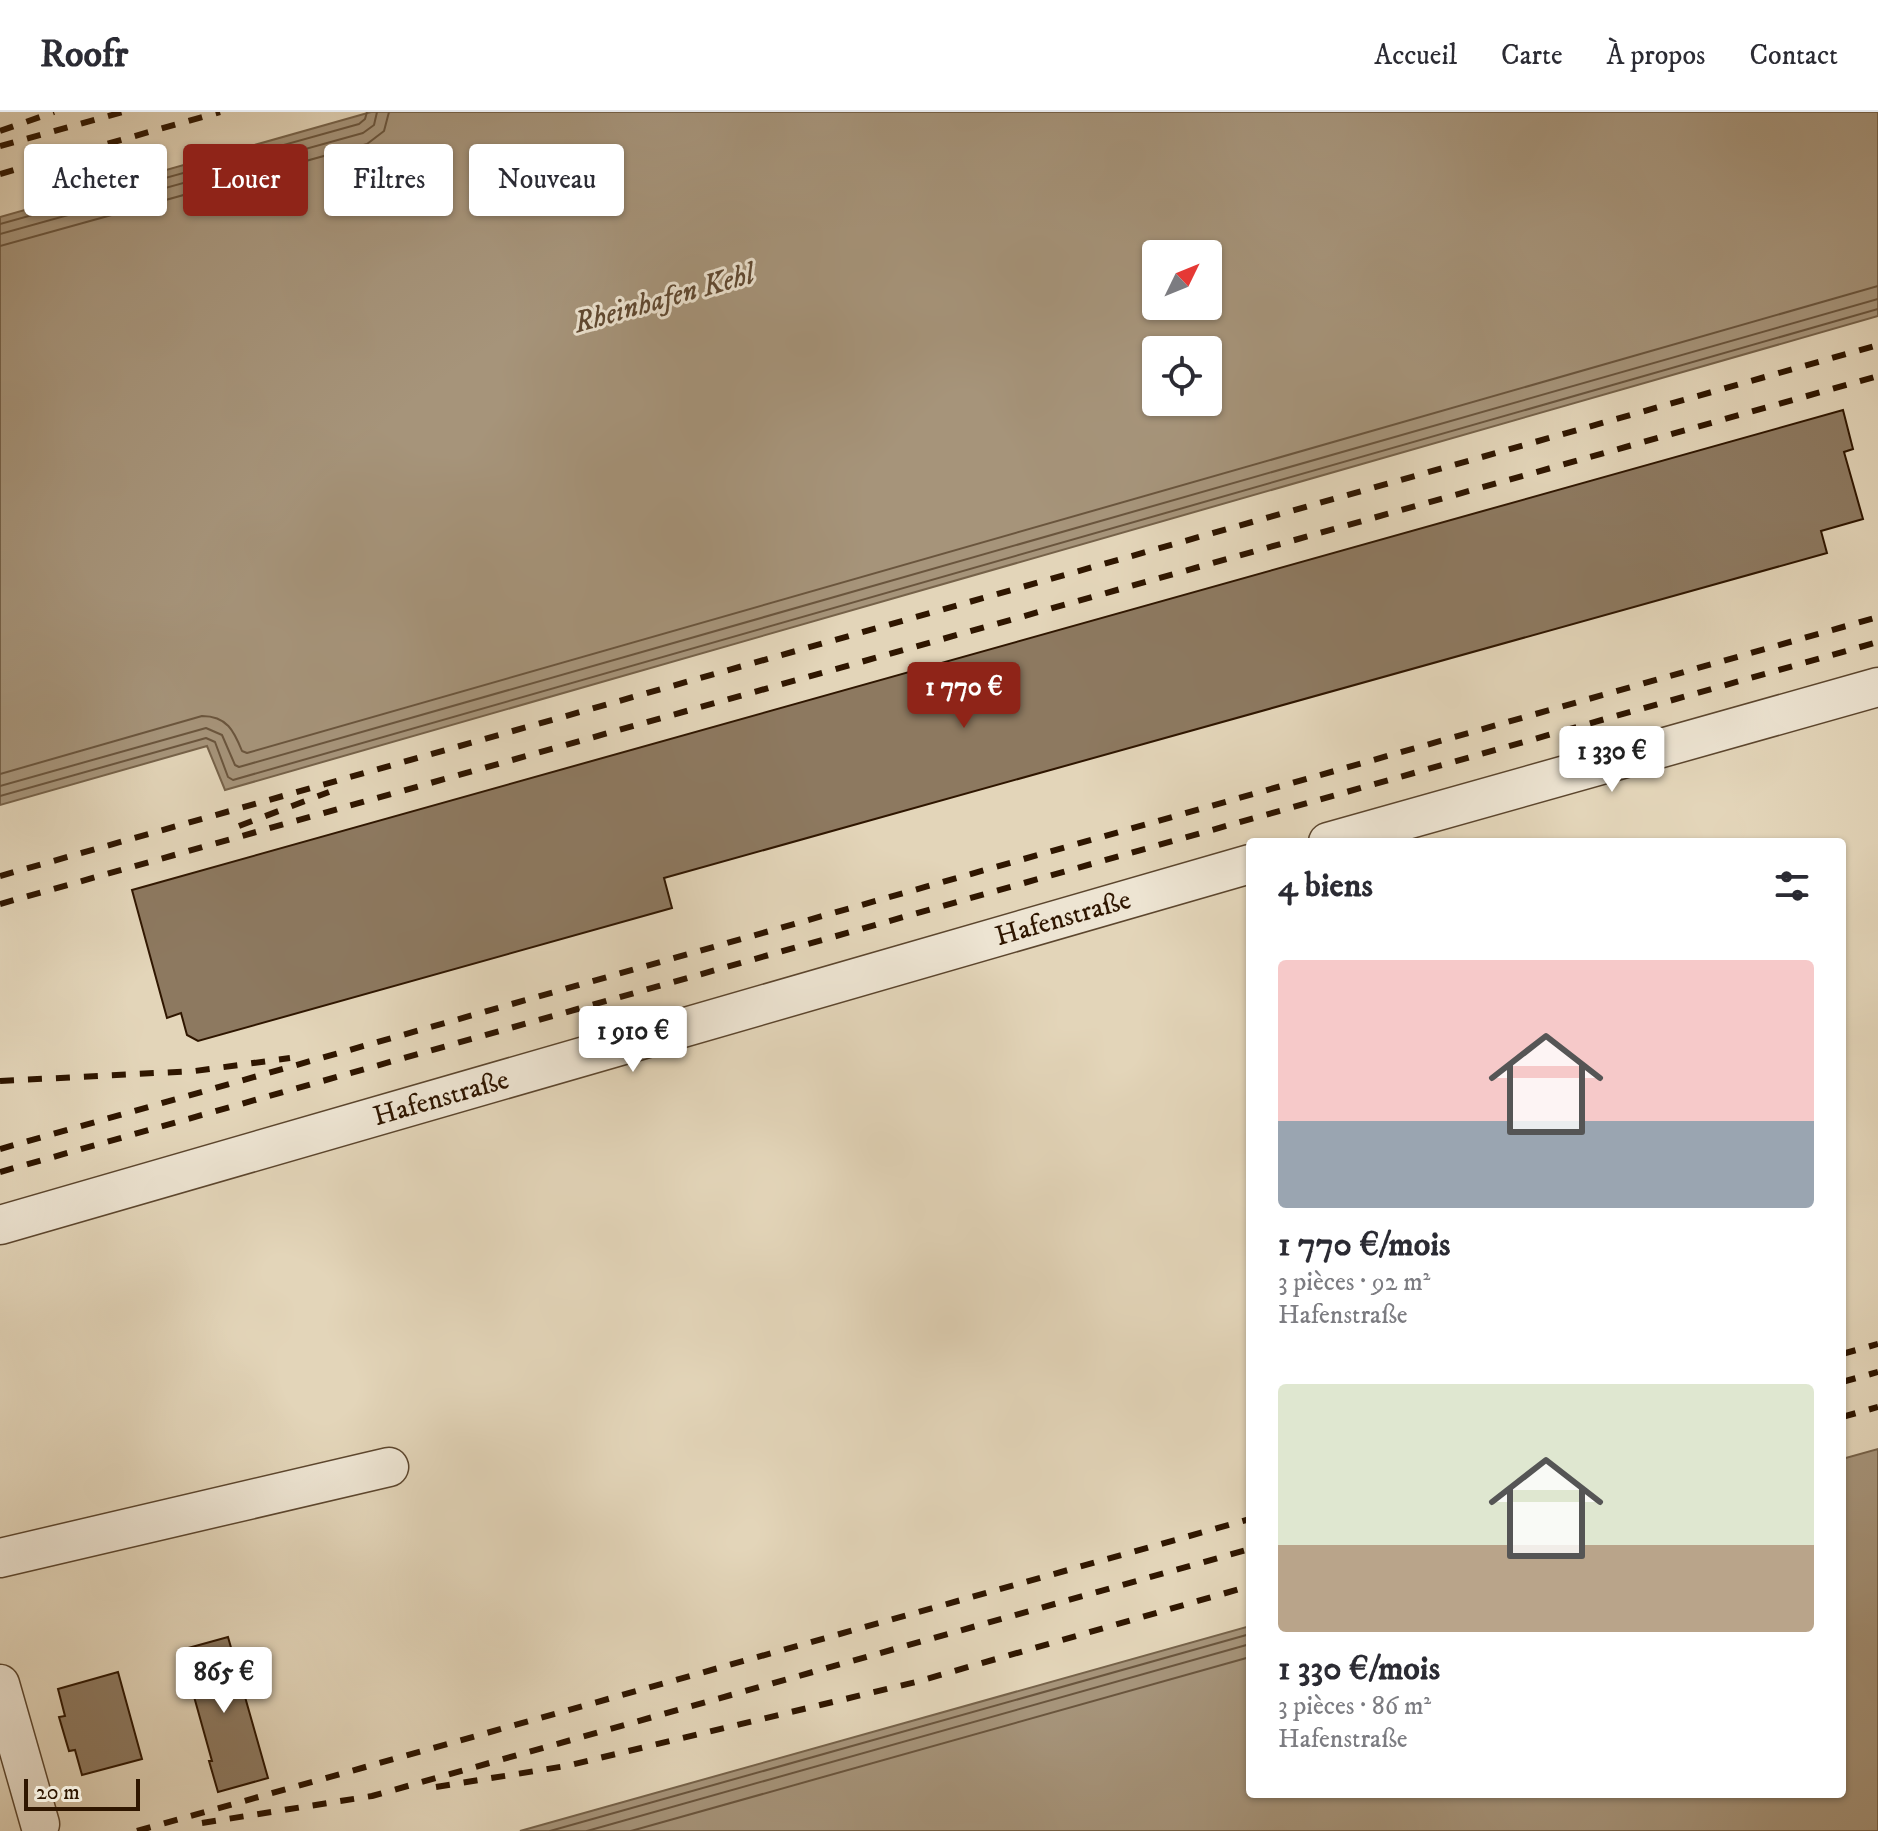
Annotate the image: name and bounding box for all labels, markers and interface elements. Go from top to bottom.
text: Roofr [40,31,128,79]
text: Accueil [1374,38,1457,73]
text: Carte [1501,38,1563,73]
text: À propos [1607,38,1705,73]
text: Contact [1749,38,1838,73]
chip: Acheter [24,144,167,216]
chip: Louer [183,144,308,216]
chip: Filtres [324,144,453,216]
chip: Nouveau [469,144,624,216]
north arrow [1142,240,1222,320]
map controls [1142,240,1222,416]
water label: Rheinhafen Kehl [568,255,762,343]
button: locate [1142,336,1222,416]
pin: 1 770 € [890,662,1038,730]
text: 1 770 € [925,671,1003,704]
pin: 1 330 € [1538,726,1686,794]
text: 1 330 € [1577,735,1647,768]
icon: filters [1770,864,1814,908]
text: 4 biens [1278,865,1373,907]
street label: Hafenstraße [991,882,1135,954]
pin: 1 910 € [559,1006,707,1074]
icon: home [1474,1012,1618,1156]
text: 1 910 € [597,1015,669,1048]
street label: Hafenstraße [369,1062,513,1134]
text: 1 770 €/mois [1278,1224,1450,1266]
text: 3 pièces · 92 m² [1278,1266,1430,1299]
text: Hafenstraße [1278,1299,1408,1332]
icon: home [1474,1436,1618,1580]
pin: 865 € [168,1647,280,1715]
text: 1 330 €/mois [1278,1648,1440,1690]
text: 865 € [194,1656,254,1689]
text: 3 pièces · 86 m² [1278,1690,1431,1723]
text: Hafenstraße [1278,1723,1408,1756]
scale bar [24,1775,140,1811]
text: 20 m [36,1779,80,1806]

